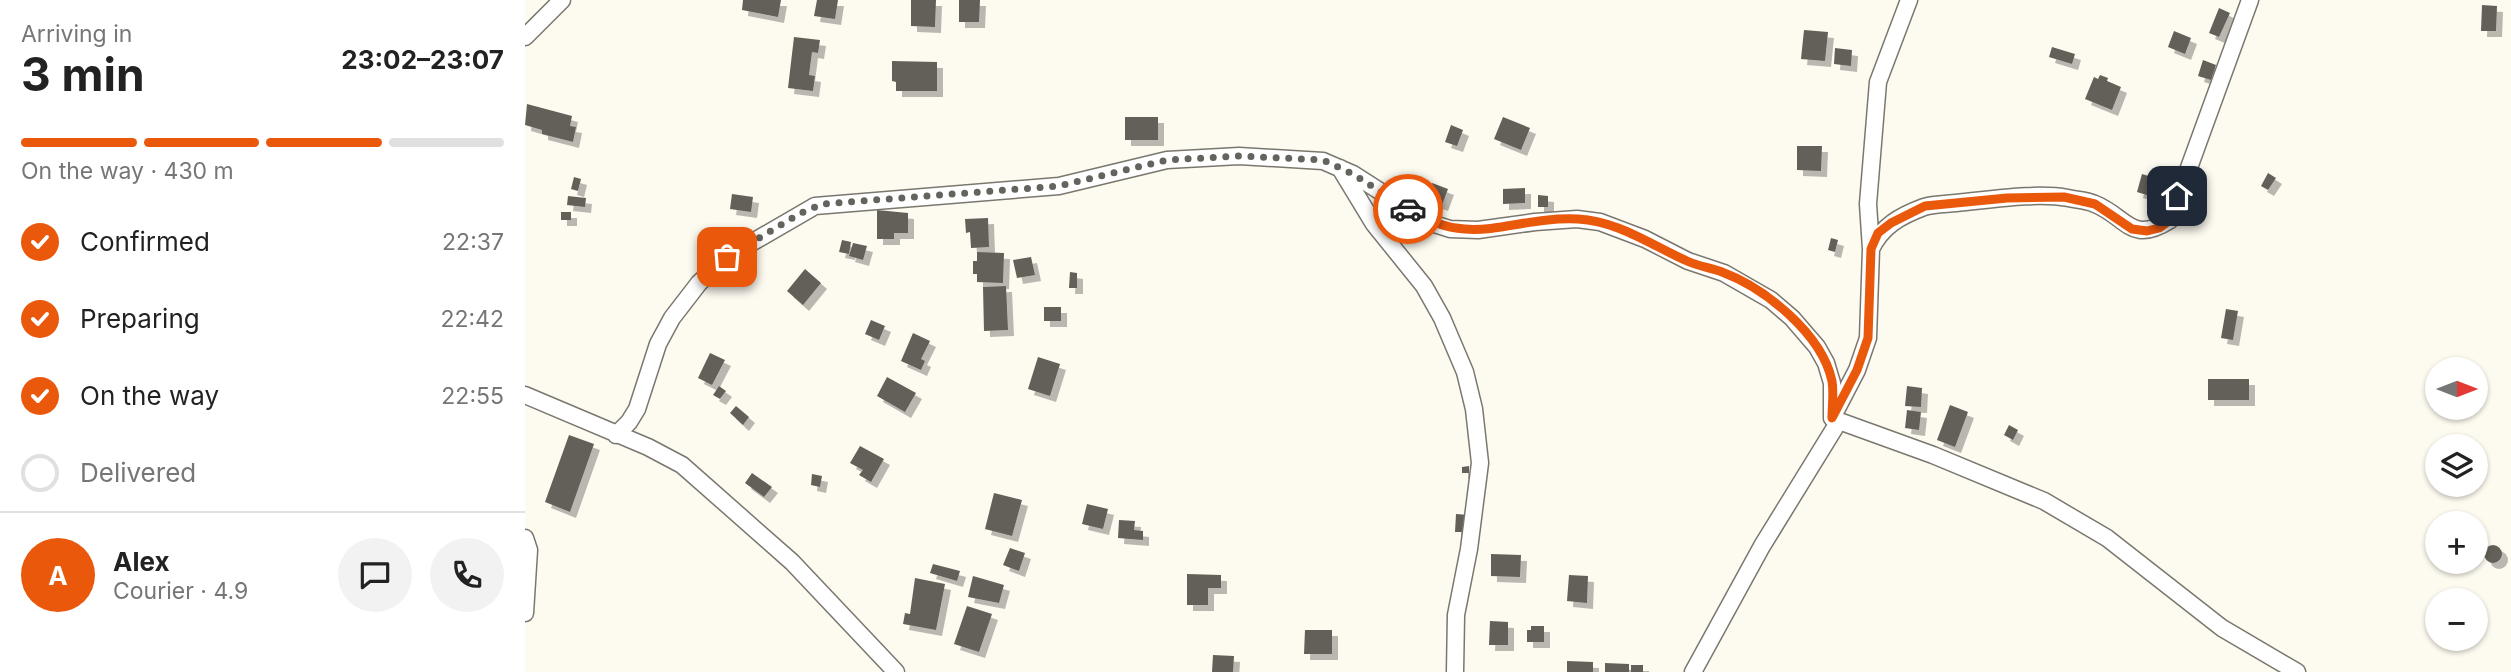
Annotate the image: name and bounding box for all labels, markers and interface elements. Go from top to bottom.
text: Arriving in [21,20,132,48]
text: 23:02–23:07 [341,44,504,75]
text: 3 min [21,46,145,102]
text: On the way · 430 m [21,157,234,185]
pin [2147,166,2207,226]
courier [1373,174,1443,244]
icon: home [2158,177,2196,215]
icon: car [1389,190,1427,228]
icon: check [21,223,59,261]
text: Confirmed [80,226,210,257]
pin [697,227,757,287]
text: 22:37 [442,228,504,256]
icon: bag [708,238,746,276]
icon: check [21,300,59,338]
text: Preparing [80,303,200,334]
text: 22:42 [440,305,504,333]
north arrow [2425,357,2489,420]
map controls [2425,357,2488,651]
icon: check [21,377,59,415]
text: On the way [80,380,219,411]
text: 22:55 [441,382,504,410]
button: layers [2425,434,2488,497]
text: Delivered [80,457,196,488]
button: + [2425,511,2488,574]
button: chat [338,538,412,612]
button: phone [430,538,504,612]
text: Alex [113,546,170,577]
text: A [48,560,68,591]
text: Courier · 4.9 [113,577,248,605]
button: − [2425,588,2488,651]

